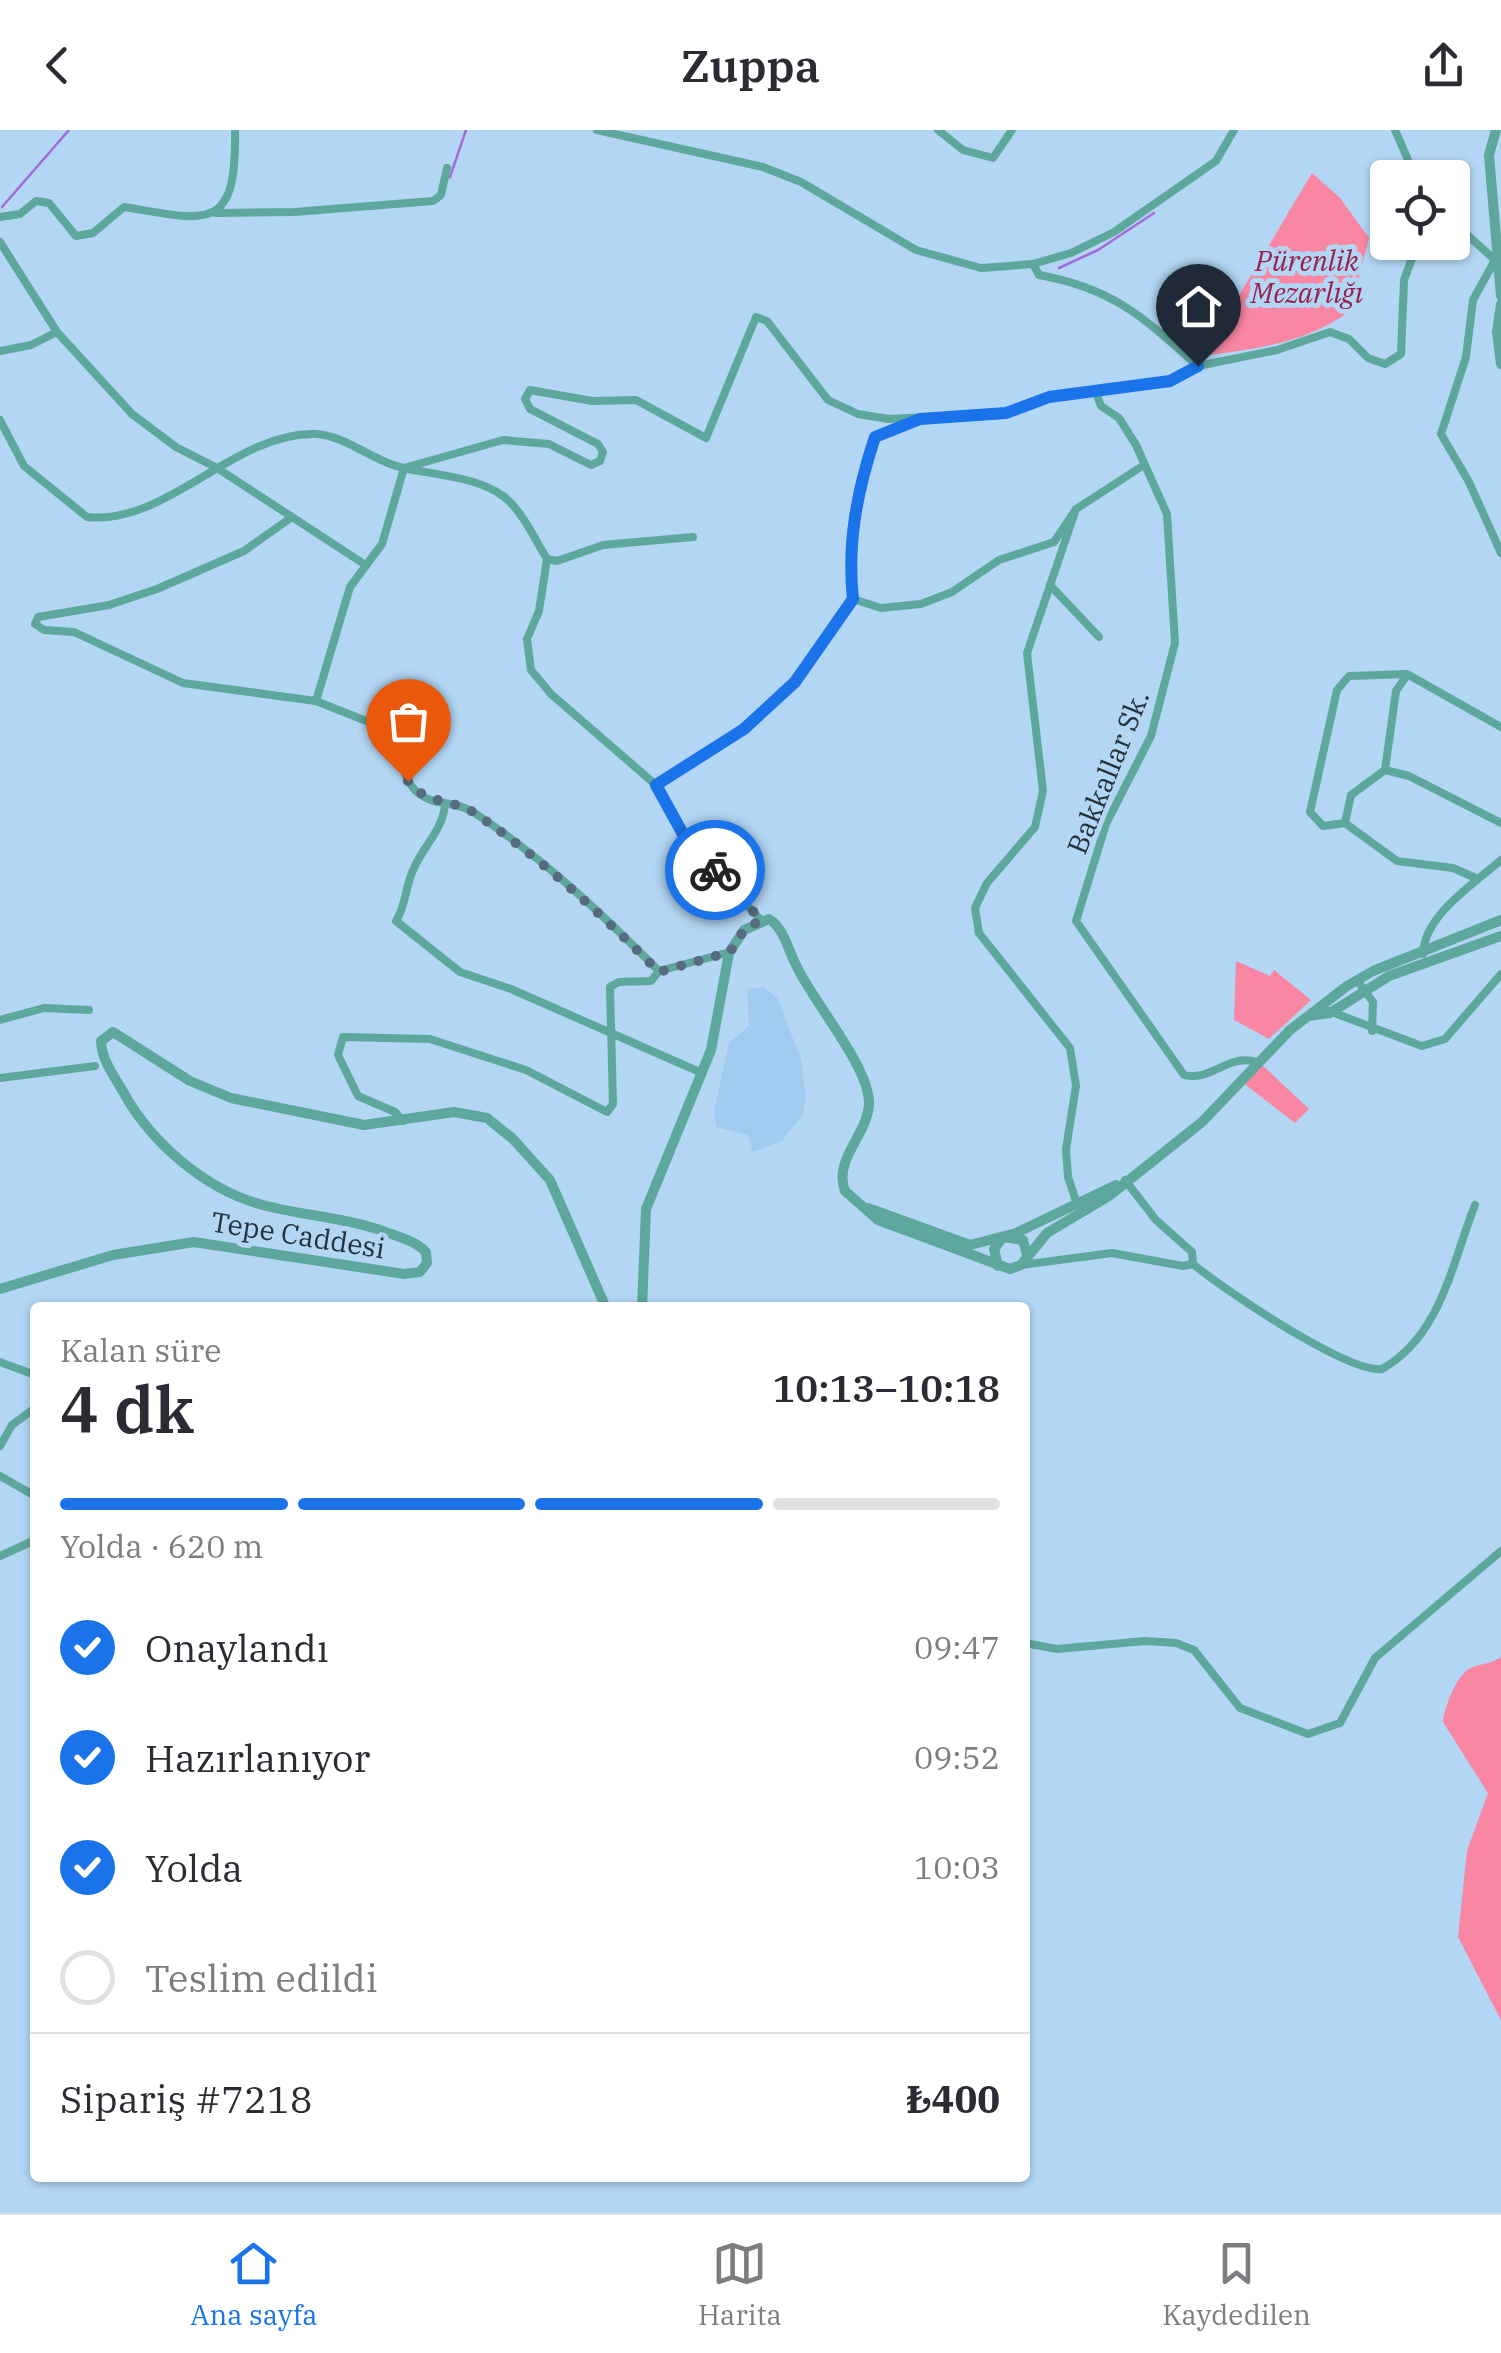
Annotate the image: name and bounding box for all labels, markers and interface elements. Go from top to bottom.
text: Zuppa [681,36,820,94]
icon: back [30,38,85,93]
icon: share [1416,38,1471,93]
map controls [1370,160,1470,260]
button: locate [1370,160,1470,260]
park label: Pürenlik Mezarlığı [1250,242,1364,311]
pin [1156,264,1241,367]
icon: home [1171,279,1226,334]
pin [366,679,451,782]
street label: Bakkallar Sk. [1058,684,1157,859]
icon: bag [381,694,436,749]
courier [665,820,765,920]
icon: bike [688,843,743,898]
street label: Tepe Caddesi [208,1202,388,1267]
text: Kalan süre [60,1329,221,1371]
text: 10:13–10:18 [773,1363,1000,1412]
text: 4 dk [60,1366,194,1451]
text: Yolda · 620 m [60,1525,263,1567]
icon: check [60,1620,115,1675]
text: Onaylandı [145,1623,329,1672]
text: 09:47 [914,1626,1000,1668]
icon: check [60,1730,115,1785]
text: Hazırlanıyor [145,1733,370,1782]
text: 09:52 [914,1736,1000,1778]
icon: check [60,1840,115,1895]
text: Yolda [145,1843,243,1892]
text: 10:03 [914,1846,1000,1888]
text: Teslim edildi [145,1953,378,2002]
text: Sipariş #7218 [60,2074,313,2123]
text: ₺400 [906,2074,1000,2123]
tab: Ana sayfa [190,2236,318,2333]
tab: Harita [698,2236,782,2333]
tab: Kaydedilen [1162,2236,1311,2333]

